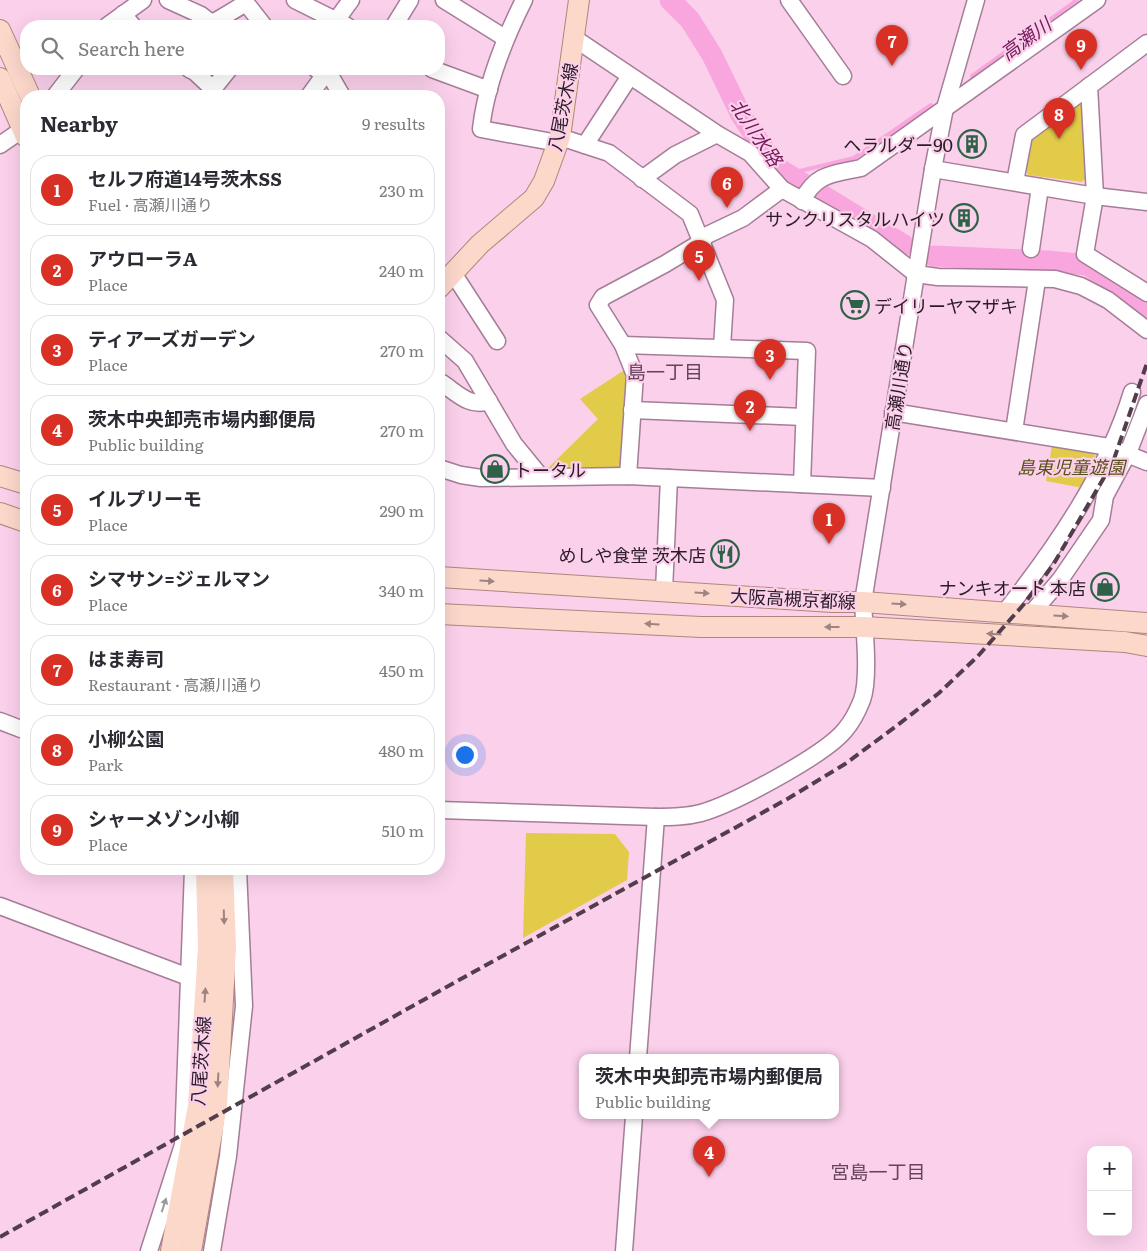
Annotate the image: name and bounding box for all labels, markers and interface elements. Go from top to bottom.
water label: 高瀬川 [994,9,1058,66]
search box [20,20,445,75]
pin: 7 [876,25,908,66]
pin: 9 [1065,29,1097,70]
icon: search [38,34,66,62]
text: Search here [78,34,185,62]
street label: 八尾茨木線 [540,60,584,154]
water label: 北川水路 [724,93,791,173]
pin: 8 [1043,98,1075,139]
text: Nearby [40,107,118,138]
text: 9 results [362,111,425,135]
building icon: ヘラルダー90 [957,129,987,159]
place label: ヘラルダー90 [843,131,953,158]
text: セルフ府道14号茨木SS [88,164,282,192]
pin: 6 [711,167,743,208]
text: 1 [54,178,60,202]
text: 230 m [379,178,424,202]
text: Fuel · 高瀬川通り [88,192,213,216]
building icon: サンクリスタルハイツ [949,203,979,233]
place label: サンクリスタルハイツ [765,205,945,232]
pin: 5 [683,240,715,281]
text: アウローラA [88,244,197,272]
text: 2 [53,258,61,282]
text: 240 m [379,258,424,282]
text: Place [88,272,128,296]
supermarket icon: デイリーヤマザキ [840,290,870,320]
place label: デイリーヤマザキ [874,292,1018,319]
text: ティアーズガーデン [88,324,256,352]
text: 3 [53,338,61,362]
text: 270 m [380,338,424,362]
pin: 3 [754,339,786,380]
street label: 高瀬川通り [878,339,918,433]
text: Place [88,352,128,376]
district label: 島一丁目 [627,357,703,385]
pin: 2 [734,390,766,431]
text: 茨木中央卸売市場内郵便局 [88,404,316,432]
text: 4 [52,418,62,442]
text: 270 m [380,418,424,442]
text: Public building [88,432,204,456]
park label: 島東児童遊園 [1017,453,1128,480]
shop icon: トータル [480,454,510,484]
place label: トータル [514,456,586,483]
text: イルプリーモ [88,484,202,512]
text: 5 [53,498,61,522]
text: 290 m [380,498,424,522]
pin: 1 [813,503,845,544]
text: Place [88,512,128,536]
restaurant icon: めしや食堂 茨木店 [710,539,740,569]
place label: めしや食堂 茨木店 [559,541,706,568]
text: シマサン=ジェルマン [88,564,270,592]
shop icon: ナンキオート 本店 [1090,572,1120,602]
place label: ナンキオート 本店 [938,574,1086,601]
one-way arrow [480,577,496,585]
text: 6 [52,578,62,602]
text: 340 m [379,578,424,602]
street label: 大阪高槻京都線 [729,581,857,615]
one-way arrow [694,589,710,597]
text: Place [88,592,128,616]
one-way arrow [891,601,907,609]
one-way arrow [1053,612,1069,620]
one-way arrow [643,620,659,628]
one-way arrow [823,623,839,631]
one-way arrow [986,630,1002,638]
text: はま寿司 [88,644,164,672]
text: 7 [53,658,61,682]
text: 450 m [379,658,424,682]
text: Restaurant · 高瀬川通り [88,672,263,696]
text: 小柳公園 [88,724,164,752]
text: 8 [52,738,62,762]
text: 480 m [378,738,424,762]
your location [452,742,478,768]
text: Park [88,752,123,776]
text: シャーメゾン小柳 [88,804,239,832]
text: 9 [52,818,62,842]
text: 510 m [381,818,424,842]
text: Place [88,832,128,856]
one-way arrow [221,910,229,926]
one-way arrow [201,987,209,1003]
street label: 八尾茨木線 [183,1015,217,1107]
popup [579,1054,839,1119]
text: 茨木中央卸売市場内郵便局 [595,1061,823,1089]
one-way arrow [214,1072,222,1088]
text: Public building [595,1089,711,1113]
pin: 4 [693,1136,725,1177]
map controls [1087,1146,1132,1236]
button: + [1087,1146,1132,1191]
district label: 宮島一丁目 [830,1157,926,1185]
button: − [1087,1191,1132,1236]
one-way arrow [160,1197,168,1212]

